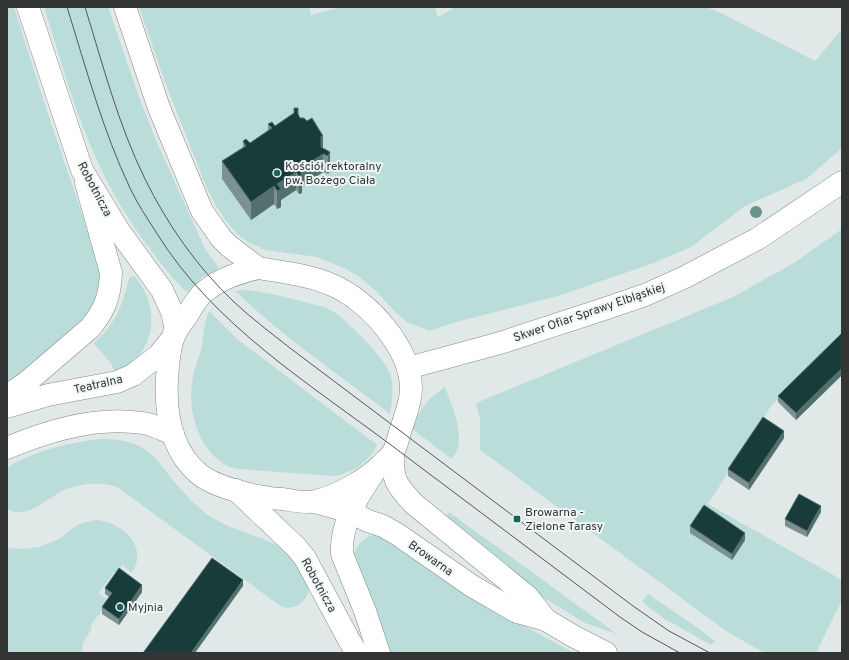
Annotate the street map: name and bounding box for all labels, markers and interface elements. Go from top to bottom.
street label: Robotnicza [73,159,115,220]
place label: Kościół rektoralny pw. Bożego Ciała [285,159,382,189]
marker: Kościół rektoralny pw. Bożego Ciała [272,168,282,178]
street label: Skwer Ofiar Sprawy Elbląskiej [512,279,667,346]
street label: Teatralna [72,372,124,398]
place label: Browarna - Zielone Tarasy [525,505,603,535]
marker: Browarna - Zielone Tarasy [512,514,522,524]
street label: Browarna [405,537,456,580]
street label: Robotnicza [297,555,340,616]
place label: Myjnia [128,600,163,616]
marker: Myjnia [115,602,125,612]

